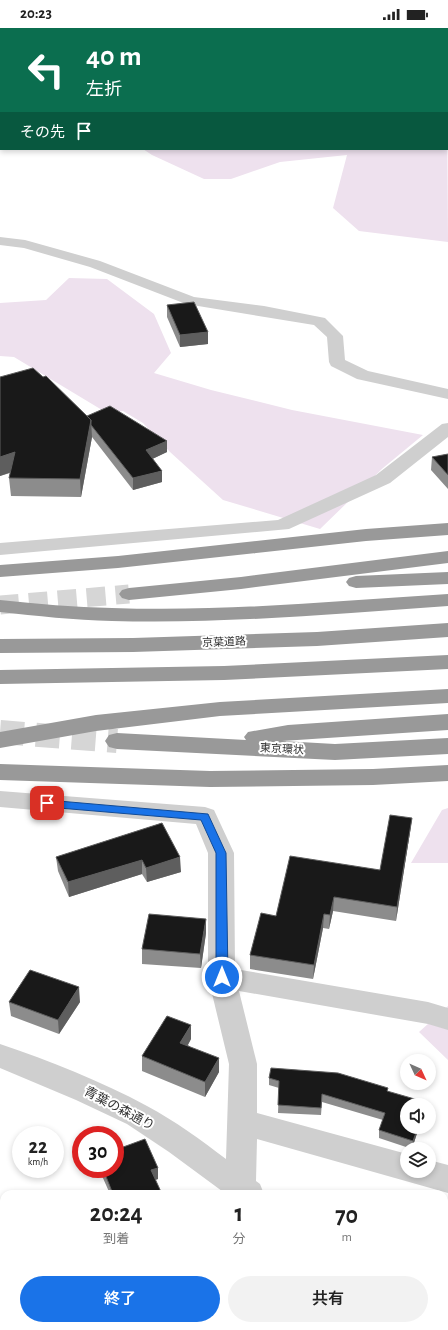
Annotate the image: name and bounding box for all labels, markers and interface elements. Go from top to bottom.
text: 20:23 [20,6,52,21]
text: 40 m [86,43,142,71]
icon: left [20,44,72,96]
text: 左折 [86,81,122,99]
icon: arrive [73,120,95,142]
text: その先 [20,125,65,140]
street label: 京葉道路 [202,635,246,648]
street label: 東京環状 [260,741,305,756]
pin [30,786,64,820]
icon: arrive [36,792,58,814]
position arrow [201,956,243,998]
north arrow [400,1054,436,1090]
map controls [400,1054,436,1178]
street label: 青葉の森通り [82,1084,157,1133]
button: sound [400,1098,436,1134]
speed limit sign: 30 [72,1126,124,1178]
text: 22 [29,1137,47,1157]
button: layers [400,1142,436,1178]
text: km/h [28,1157,48,1167]
text: 20:24 [90,1202,143,1226]
text: 1 [235,1202,243,1226]
text: 70 [335,1204,358,1228]
text: m [341,1231,352,1244]
text: 到着 [103,1233,129,1246]
text: 分 [232,1233,245,1246]
button: 終了 [20,1276,220,1322]
button: 共有 [228,1276,428,1322]

